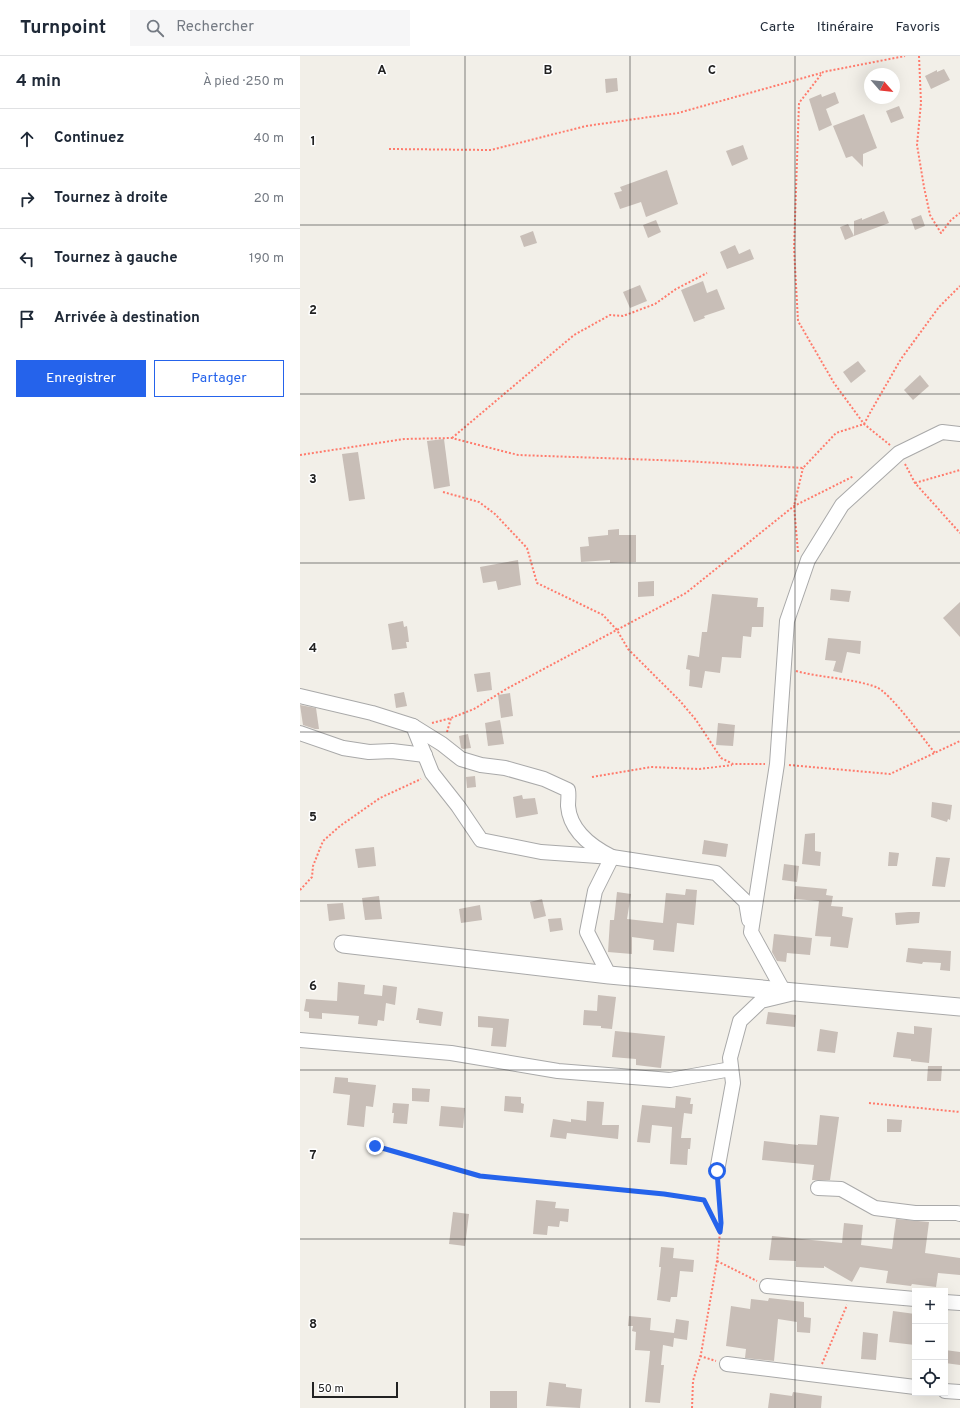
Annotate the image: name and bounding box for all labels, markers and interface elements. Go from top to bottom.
search box [130,10,410,46]
text: Turnpoint [20,16,106,40]
icon: search [144,17,166,39]
text: Rechercher [176,18,254,37]
text: Carte [760,19,795,36]
text: Itinéraire [817,19,874,36]
text: Favoris [896,19,940,36]
text: A [377,63,387,79]
text: B [544,63,553,79]
text: C [708,63,716,79]
north arrow [864,68,900,104]
text: 4 min [16,71,61,93]
text: À pied · 250 m [203,74,284,90]
icon: ahead [16,128,38,150]
text: Continuez [54,129,124,148]
text: 40 m [254,131,284,147]
text: 1 [310,134,316,150]
icon: right [16,188,38,210]
text: Tournez à droite [54,189,168,208]
text: 20 m [254,191,284,207]
icon: left [16,248,38,270]
text: Tournez à gauche [54,249,178,268]
text: 190 m [249,251,284,267]
text: 2 [309,303,317,319]
icon: arrive [16,308,38,330]
text: Arrivée à destination [54,309,200,328]
button: Enregistrer [16,360,146,397]
button: Partager [154,360,284,397]
text: 3 [309,472,317,488]
text: 4 [309,641,317,657]
text: 5 [309,810,317,826]
text: 6 [309,979,317,995]
route end [366,1137,384,1155]
text: 7 [310,1148,317,1164]
route start [708,1162,726,1180]
map controls [912,1288,948,1396]
button: + [912,1288,948,1324]
text: 8 [309,1317,317,1333]
button: − [912,1324,948,1360]
button: locate [912,1360,948,1396]
scale bar [312,1380,398,1399]
text: 50 m [318,1382,344,1396]

